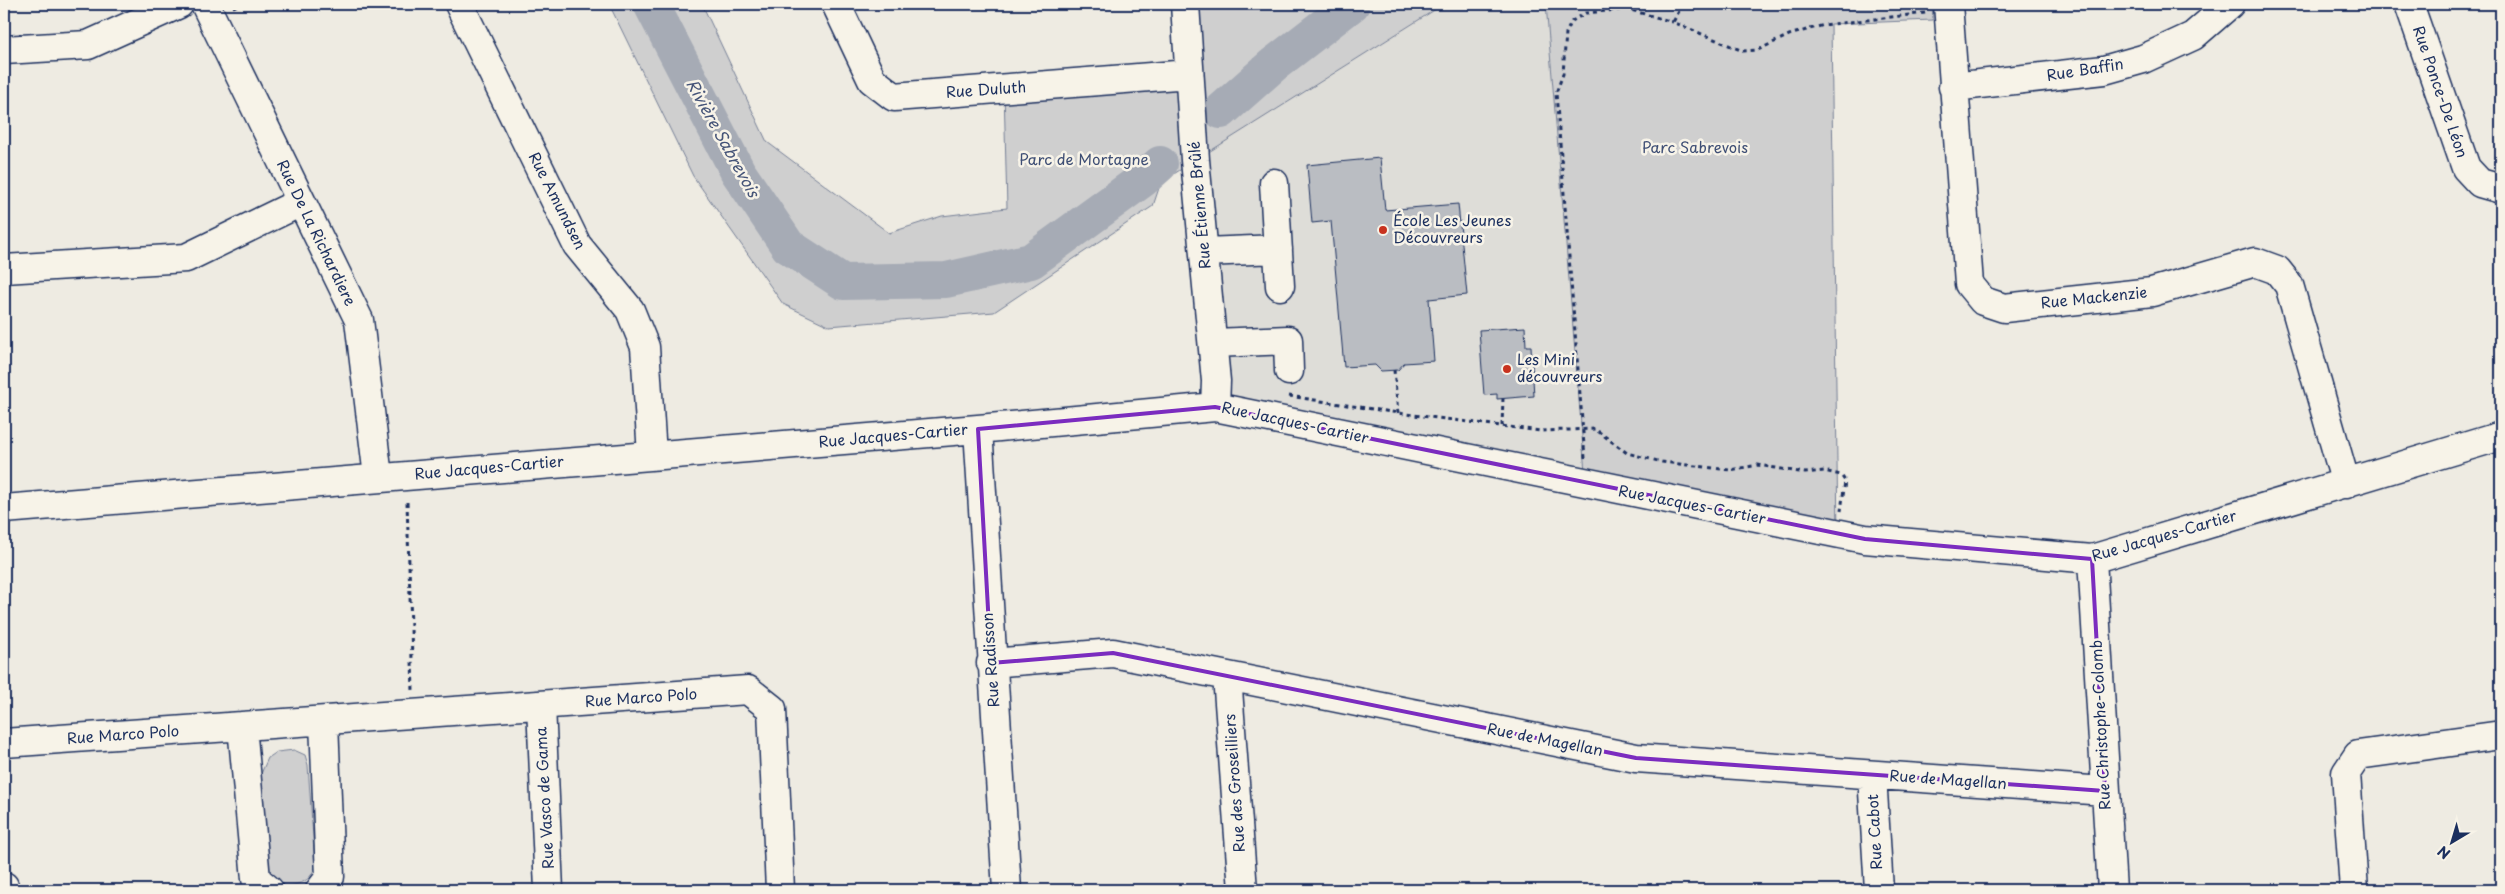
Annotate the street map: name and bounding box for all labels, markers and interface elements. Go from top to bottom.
street label: Rue Ponce-De Léon [2408,22,2475,161]
street label: Rue Baffin [2045,51,2125,86]
water label: Rivière Sabrevois [681,74,767,202]
street label: Rue Duluth [945,74,1027,103]
park label: Parc Sabrevois [1642,135,1748,158]
street label: Rue Étienne Brûlé [1181,140,1216,270]
street label: Rue Amundsen [524,147,593,253]
park label: Parc de Mortagne [1019,147,1149,170]
street label: Rue De La Richardiere [272,155,363,309]
place label: École Les Jeunes Découvreurs [1393,208,1511,248]
marker: École Les Jeunes Découvreurs [1377,224,1389,236]
street label: Rue Mackenzie [2039,279,2148,314]
place label: Les Mini découvreurs [1517,347,1602,387]
marker: Les Mini découvreurs [1501,363,1513,375]
street label: Rue Jacques-Cartier [1220,395,1371,448]
street label: Rue Jacques-Cartier [817,417,969,452]
street label: Rue Jacques-Cartier [413,449,565,484]
street label: Rue Jacques-Cartier [1617,478,1768,529]
street label: Rue Jacques-Cartier [2089,503,2239,566]
street label: Rue Radisson [975,612,1004,708]
street label: Rue Christophe-Colomb [2084,639,2115,811]
street label: Rue Marco Polo [584,681,698,712]
street label: Rue des Groseilliers [1217,713,1250,853]
street label: Rue de Magellan [1485,716,1605,761]
street label: Rue Marco Polo [66,718,180,749]
street label: Rue Vasco de Gama [528,726,559,870]
street label: Rue de Magellan [1889,763,2008,794]
street label: Rue Cabot [1860,794,1887,871]
north arrow [2428,816,2478,866]
text: N [2433,841,2455,864]

